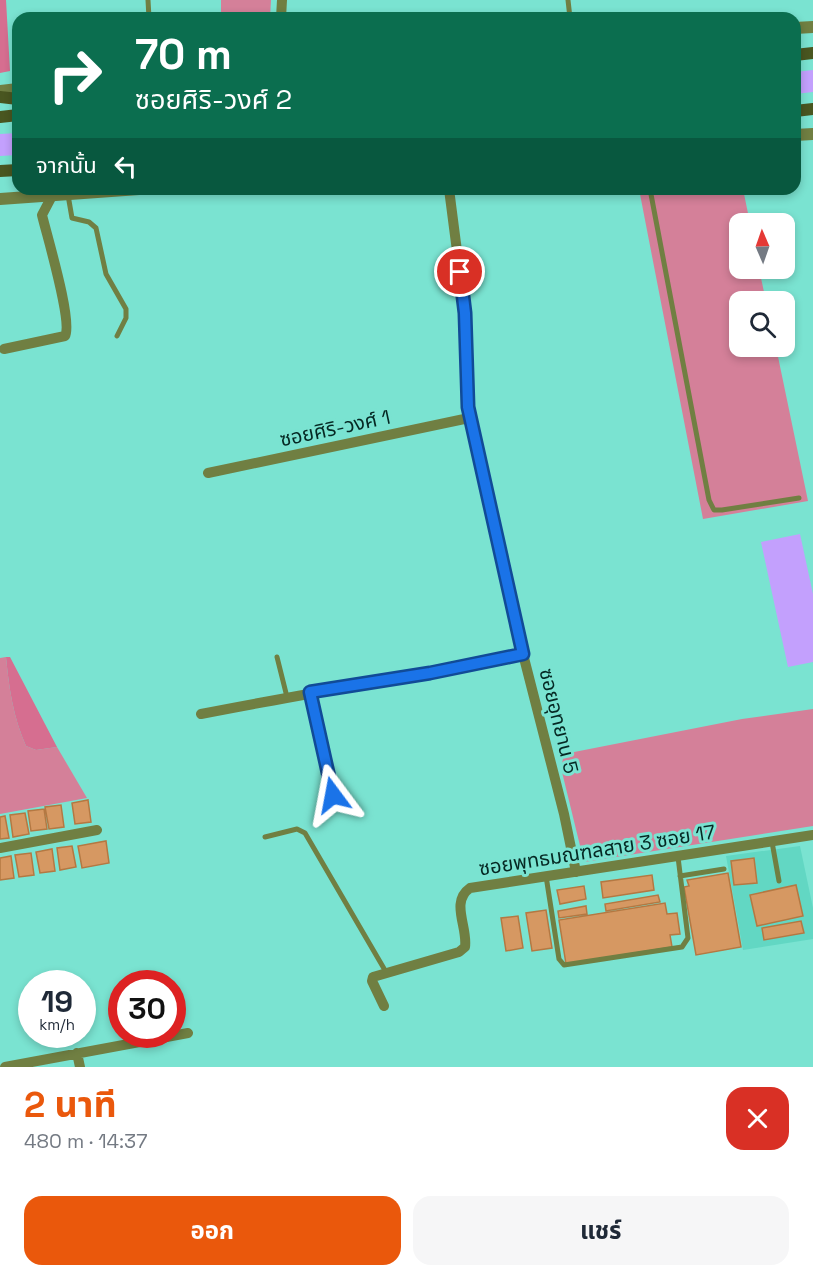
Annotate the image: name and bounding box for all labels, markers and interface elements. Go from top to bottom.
text: 70 m [135,28,232,81]
icon: right [36,36,114,114]
text: ซอยศิริ-วงศ์ 2 [135,82,292,117]
icon: left [109,150,142,183]
text: จากนั้น [36,151,97,179]
north arrow [729,213,795,279]
map controls [729,213,795,357]
pin [434,246,485,297]
icon: arrive [443,255,476,288]
button: search [729,291,795,357]
street label: ซอยศิริ-วงศ์ 1 [277,404,393,452]
street label: ซอยอุทยาน 5 [533,666,585,776]
position arrow [301,763,365,827]
street label: ซอยพุทธมณฑลสาย 3 ซอย 17 [477,818,717,882]
speed limit sign: 30 [108,970,186,1048]
text: 19 [41,982,73,1021]
text: km/h [39,1015,75,1034]
text: 2 นาที [24,1082,117,1128]
button: close [726,1087,789,1150]
text: 480 m · 14:37 [24,1128,147,1154]
button: ออก [24,1196,401,1265]
button: แชร์ [413,1196,789,1265]

